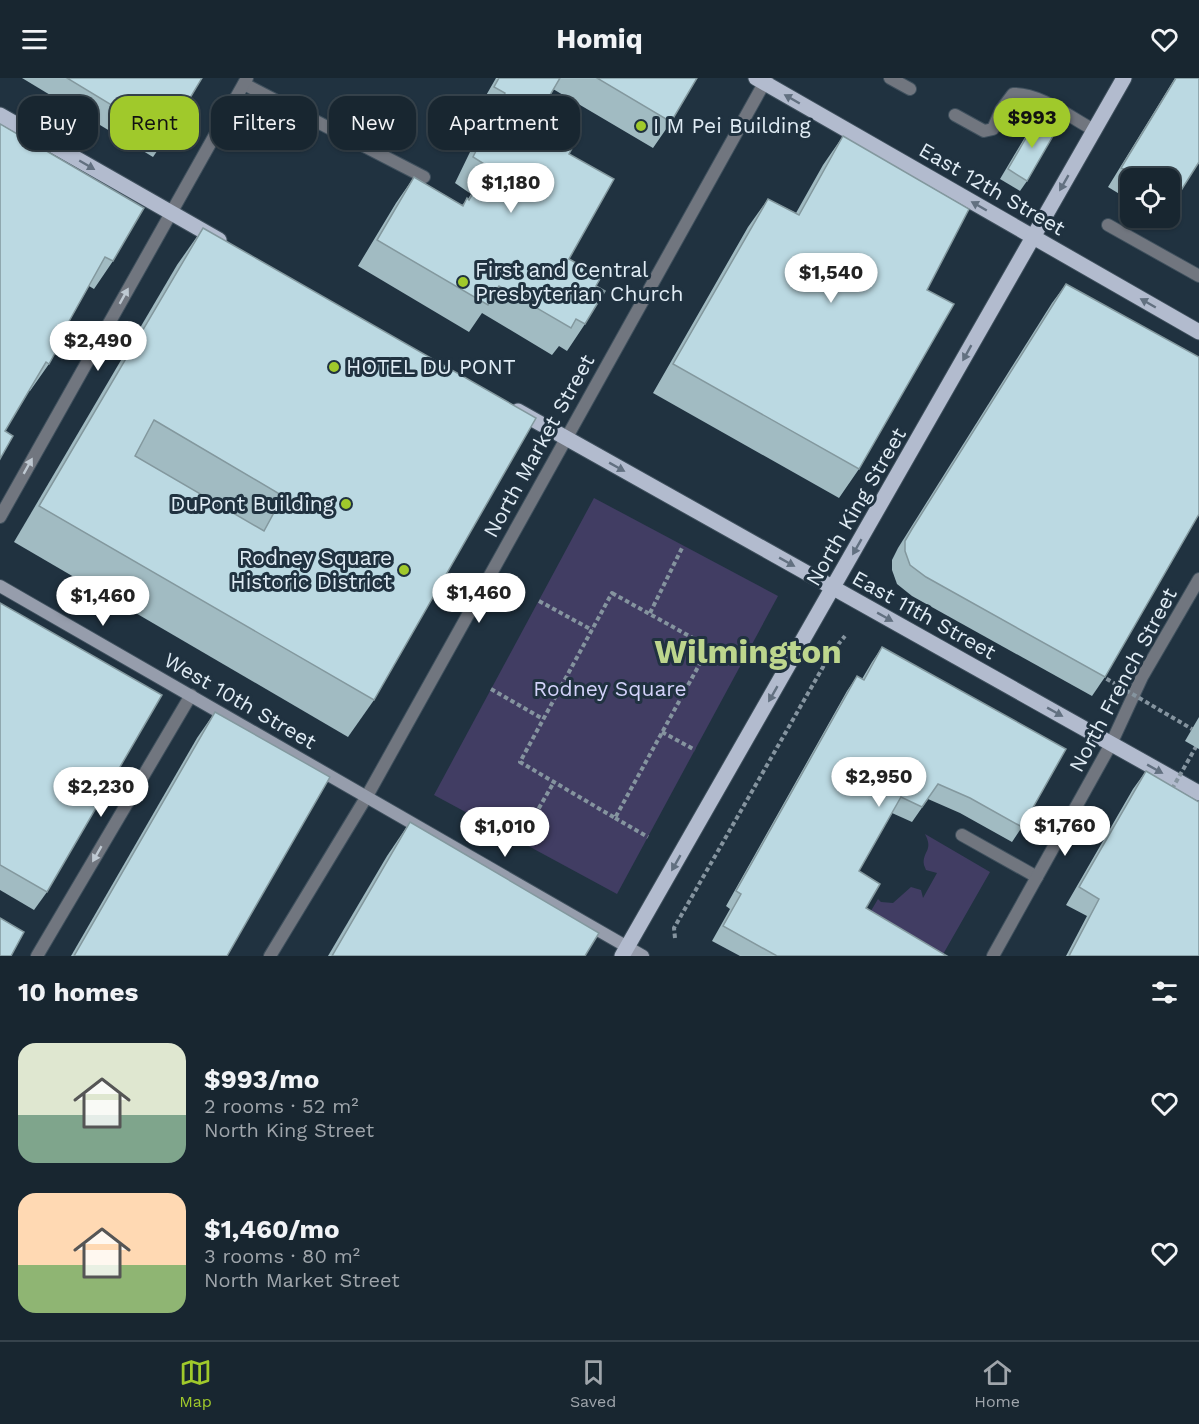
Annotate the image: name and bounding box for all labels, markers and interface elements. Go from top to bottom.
icon: menu [18,23,51,56]
text: Homiq [556,23,643,55]
icon: heart [1148,23,1181,56]
one-way arrow [784,93,800,104]
chip: Buy [18,96,98,150]
chip: Rent [110,96,199,150]
chip: Filters [211,96,317,150]
chip: New [329,96,416,150]
chip: Apartment [428,96,580,150]
pin: $993 [996,98,1068,149]
text: $993 [1007,105,1057,129]
place label: I M Pei Building [653,113,811,138]
marker: I M Pei Building [634,119,648,133]
street label: East 12th Street [915,137,1070,241]
one-way arrow [79,160,96,170]
pin: $1,180 [462,163,560,214]
map controls [1120,168,1180,228]
button: locate [1120,168,1180,228]
text: $1,180 [481,170,541,194]
one-way arrow [1058,175,1069,191]
one-way arrow [970,201,987,211]
pin: $1,540 [782,253,880,304]
place label: First and Central Presbyterian Church [475,257,683,306]
text: $1,540 [799,260,863,284]
marker: First and Central Presbyterian Church [456,275,470,289]
one-way arrow [118,288,129,304]
one-way arrow [1139,298,1156,308]
pin: $2,490 [49,321,147,372]
text: $2,490 [64,328,132,352]
one-way arrow [962,345,972,362]
street label: North Market Street [478,350,599,542]
place label: HOTEL DU PONT [346,354,516,379]
marker: HOTEL DU PONT [327,360,341,374]
street label: North King Street [800,423,911,590]
one-way arrow [23,457,33,474]
one-way arrow [609,462,626,472]
place label: DuPont Building [170,491,335,516]
marker: DuPont Building [339,497,353,511]
one-way arrow [852,539,863,555]
place label: Rodney Square Historic District [230,545,392,594]
one-way arrow [779,557,796,567]
marker: Rodney Square Historic District [397,563,411,577]
street label: East 11th Street [848,565,1001,664]
pin: $1,460 [430,573,528,624]
pin: $1,460 [54,576,152,627]
text: $1,460 [446,580,512,604]
text: $1,460 [70,583,136,607]
street label: North French Street [1063,583,1182,776]
one-way arrow [876,612,893,622]
district label: Wilmington [654,632,842,671]
street label: West 10th Street [160,647,321,754]
park label: Rodney Square [533,676,687,701]
one-way arrow [768,686,778,703]
one-way arrow [1047,707,1063,718]
pin: $2,950 [830,757,928,808]
text: $2,950 [845,764,913,788]
one-way arrow [1147,764,1164,774]
pin: $2,230 [52,767,150,818]
text: $2,230 [67,774,135,798]
pin: $1,760 [1016,806,1114,857]
pin: $1,010 [456,807,554,858]
text: $1,760 [1034,813,1096,837]
text: $1,010 [474,814,536,838]
one-way arrow [92,846,103,862]
one-way arrow [670,855,681,871]
icon: filters [1148,976,1181,1009]
text: 10 homes [18,977,138,1007]
text: $993/mo [204,1064,319,1094]
icon: home [66,1067,138,1139]
icon: heart [1148,1087,1181,1120]
text: 2 rooms · 52 m² [204,1094,359,1118]
text: North King Street [204,1118,374,1142]
text: $1,460/mo [204,1214,340,1244]
icon: home [66,1217,138,1289]
icon: heart [1148,1237,1181,1270]
text: 3 rooms · 80 m² [204,1244,360,1268]
text: North Market Street [204,1268,400,1292]
tab: Map [179,1356,212,1411]
tab: Saved [570,1356,616,1411]
tab: Home [974,1356,1020,1411]

